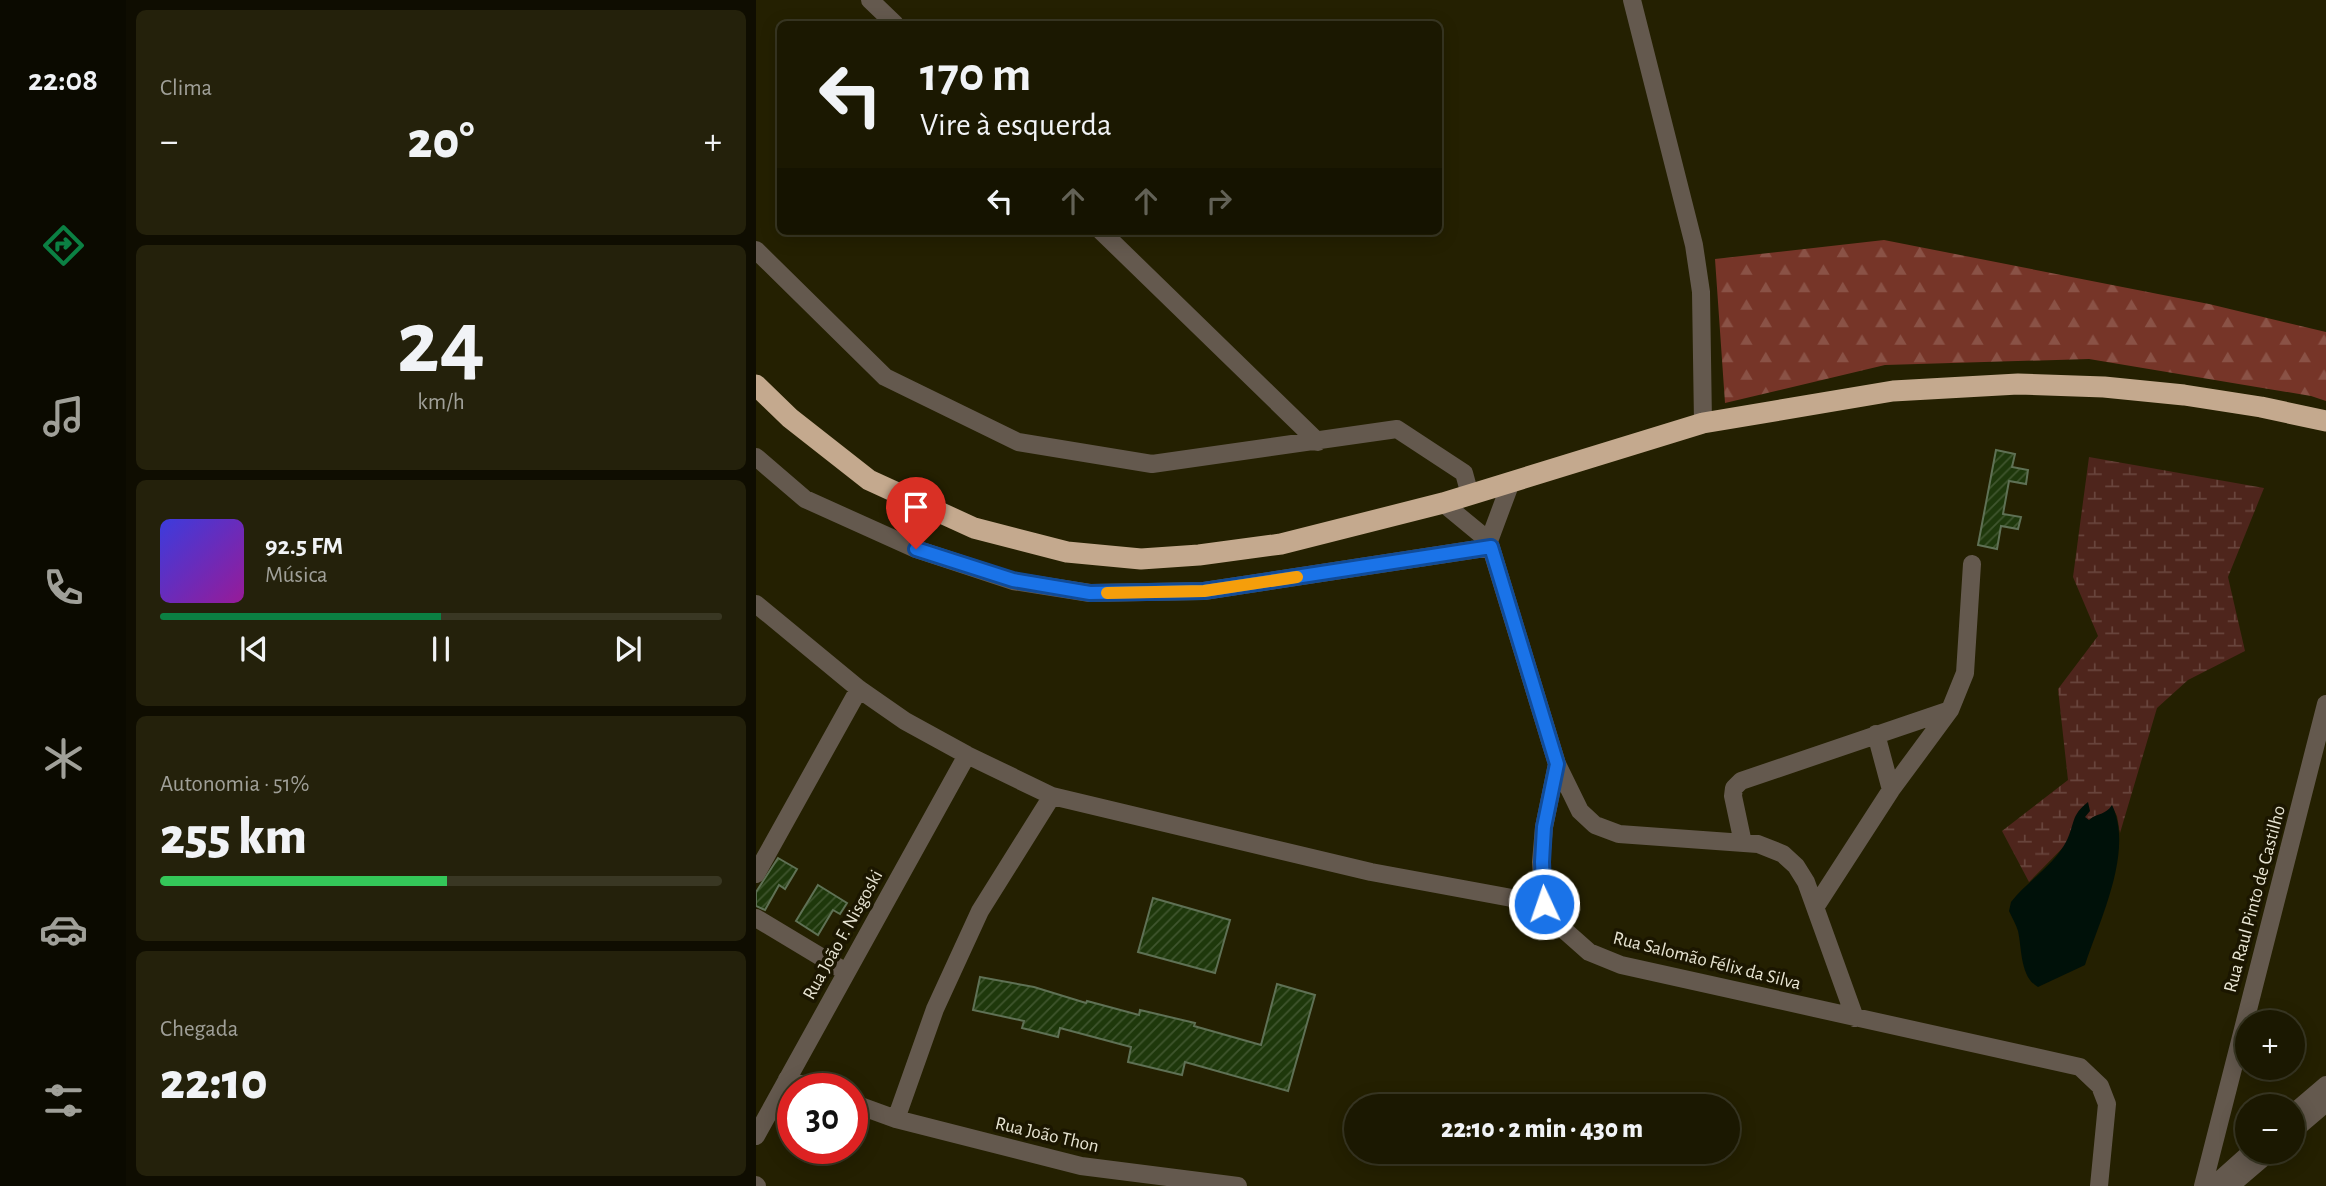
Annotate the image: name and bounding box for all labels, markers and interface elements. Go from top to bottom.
icon: left [805,49,896,140]
text: 170 m [920,51,1031,100]
text: 22:08 [28,64,98,96]
text: Clima [160,77,212,100]
text: Vire à esquerda [920,109,1112,141]
text: 20° [407,115,475,167]
text: − [160,123,178,161]
text: + [704,123,722,161]
icon: left [981,182,1019,220]
icon: ahead [1054,182,1092,220]
icon: ahead [1127,182,1165,220]
icon: right [1200,182,1238,220]
icon: directions [39,221,88,270]
text: 24 [397,298,485,389]
text: km/h [417,391,465,414]
icon: music [39,392,88,441]
pin [886,477,946,549]
icon: arrive [897,488,935,526]
text: 92.5 FM [265,533,343,559]
icon: phone [39,563,88,612]
text: Música [265,564,328,587]
icon: previous [235,630,273,668]
icon: pause [422,630,460,668]
icon: next [609,630,647,668]
icon: climate [39,734,88,783]
text: Autonomia · 51% [160,773,310,796]
street label: Rua Raul Pinto de Castilho [2221,803,2289,995]
text: 255 km [160,811,307,863]
street label: Rua João F. Nisgoski [800,867,886,1003]
position arrow [1507,867,1581,941]
icon: car [39,905,88,954]
street label: Rua Salomão Félix da Silva [1611,928,1803,994]
map controls [2235,1010,2305,1164]
button: + [2235,1010,2305,1080]
text: Chegada [160,1018,238,1041]
text: 22:10 [160,1056,268,1108]
speed limit sign: 30 [777,1073,868,1164]
icon: filters [39,1076,88,1125]
button: − [2235,1094,2305,1164]
street label: Rua João Thon [993,1114,1101,1156]
text: 22:10 · 2 min · 430 m [1441,1116,1643,1142]

